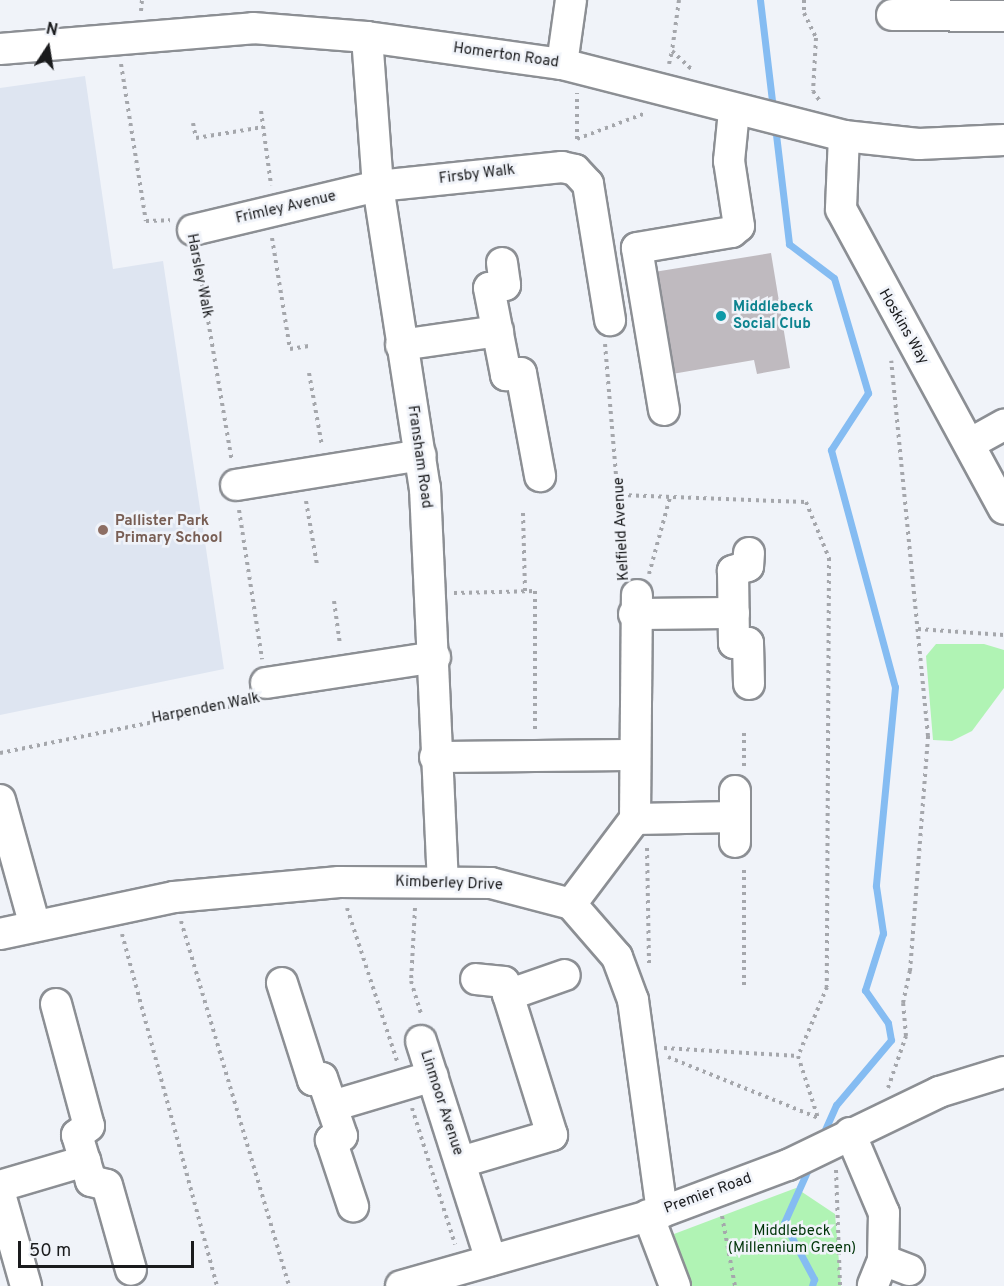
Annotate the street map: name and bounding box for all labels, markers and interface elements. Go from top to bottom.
north arrow [18,18,78,78]
text: N [44,19,59,41]
street label: Homerton Road [452,40,560,72]
street label: Firsby Walk [438,161,516,189]
street label: Frimley Avenue [234,188,338,228]
street label: Harsley Walk [182,232,216,320]
street label: Hoskins Way [874,286,932,368]
place label: Middlebeck Social Club [733,298,813,333]
marker: Middlebeck Social Club [714,309,728,323]
street label: Fransham Road [403,404,435,510]
street label: Kelfield Avenue [610,476,634,582]
place label: Pallister Park Primary School [115,512,223,547]
marker: Pallister Park Primary School [96,523,110,537]
street label: Harpenden Walk [150,690,262,728]
street label: Kimberley Drive [395,873,503,895]
street label: Linmoor Avenue [415,1048,467,1158]
street label: Premier Road [662,1170,754,1218]
park label: Middlebeck (Millennium Green) [728,1222,856,1257]
scale bar [21,1229,196,1267]
text: 50 m [29,1240,71,1263]

